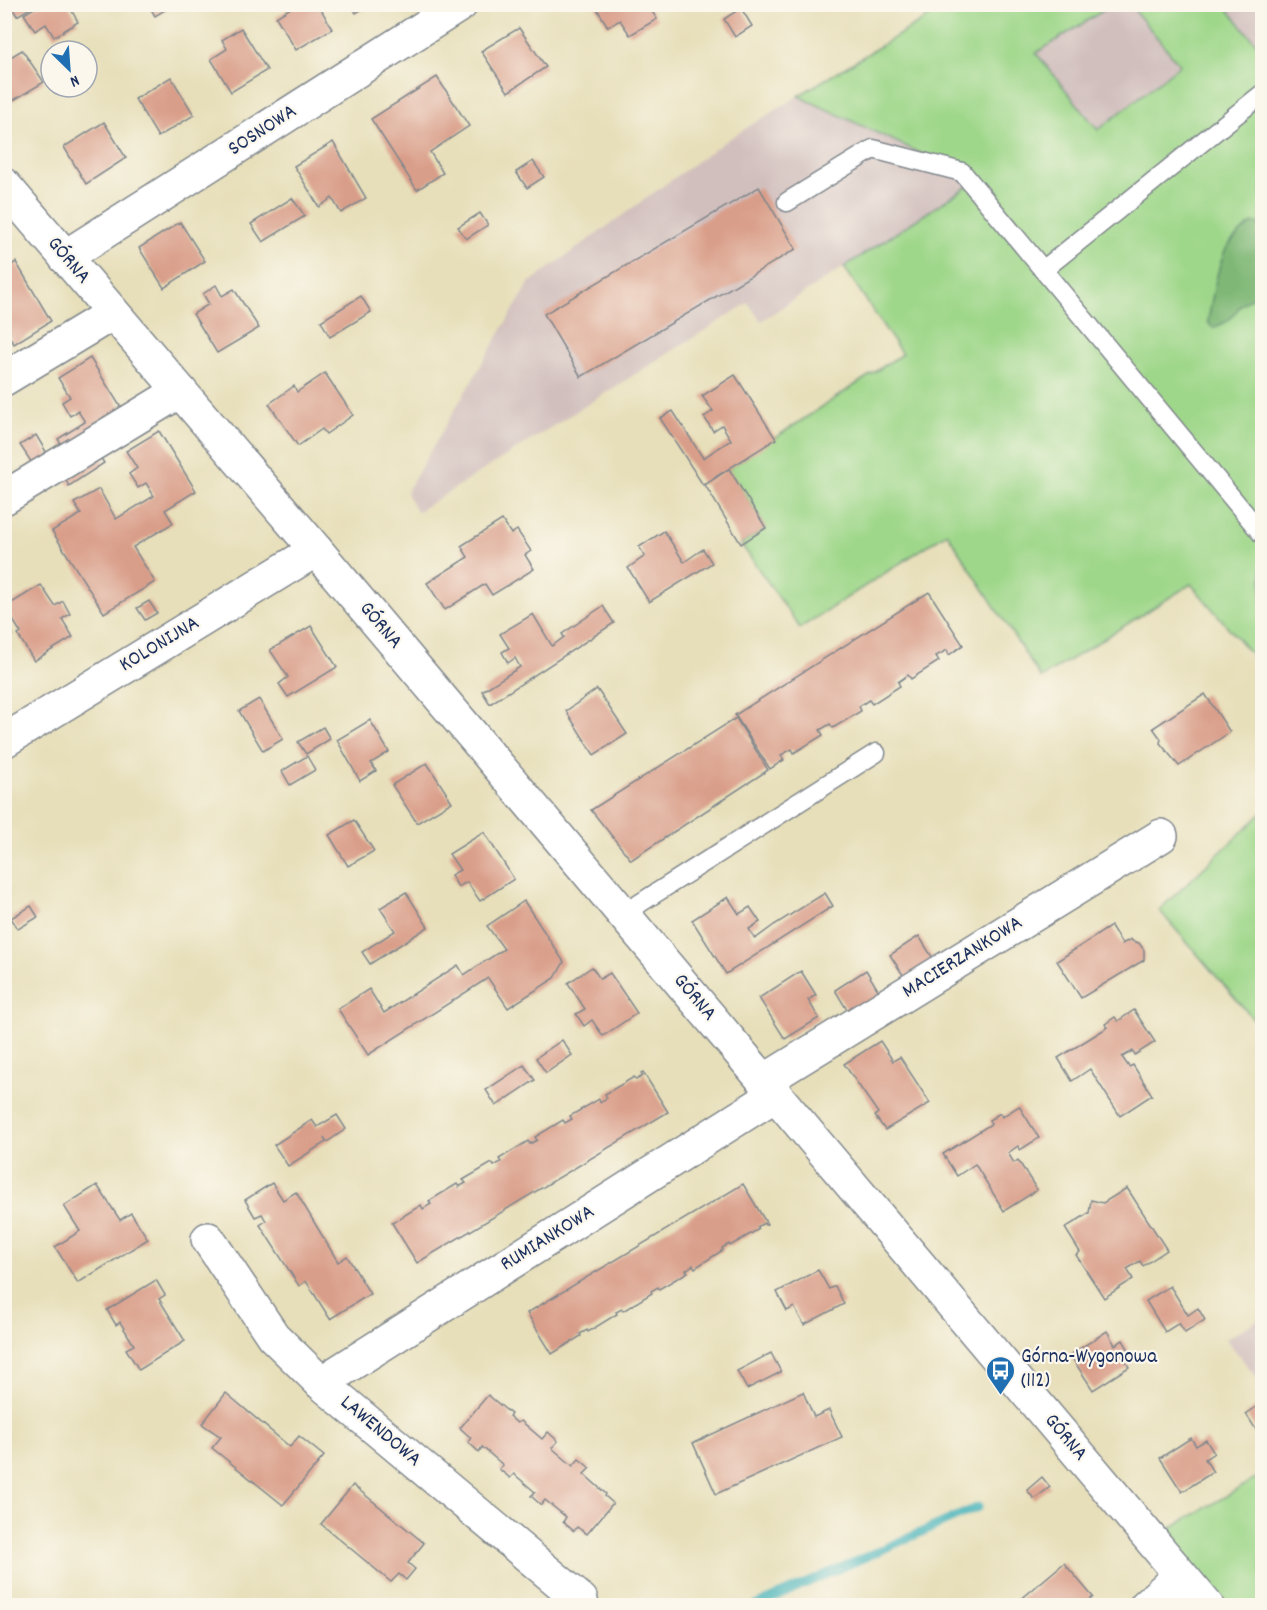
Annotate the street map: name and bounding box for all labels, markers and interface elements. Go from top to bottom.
north arrow [39,39,99,99]
text: N [66,68,83,92]
street label: SOSNOWA [223,98,303,164]
street label: GÓRNA [39,231,97,291]
street label: GÓRNA [351,596,409,656]
street label: KOLONIJNA [114,609,206,681]
street label: MACIERZANKOWA [897,909,1029,1007]
street label: GÓRNA [665,968,723,1028]
street label: RUMIANKOWA [495,1198,601,1280]
place label: Górna-Wygonowa (112) [1021,1343,1158,1397]
bus stop icon: Górna-Wygonowa (112) [984,1354,1016,1396]
street label: LAWENDOWA [333,1389,427,1475]
street label: GÓRNA [1036,1408,1094,1468]

